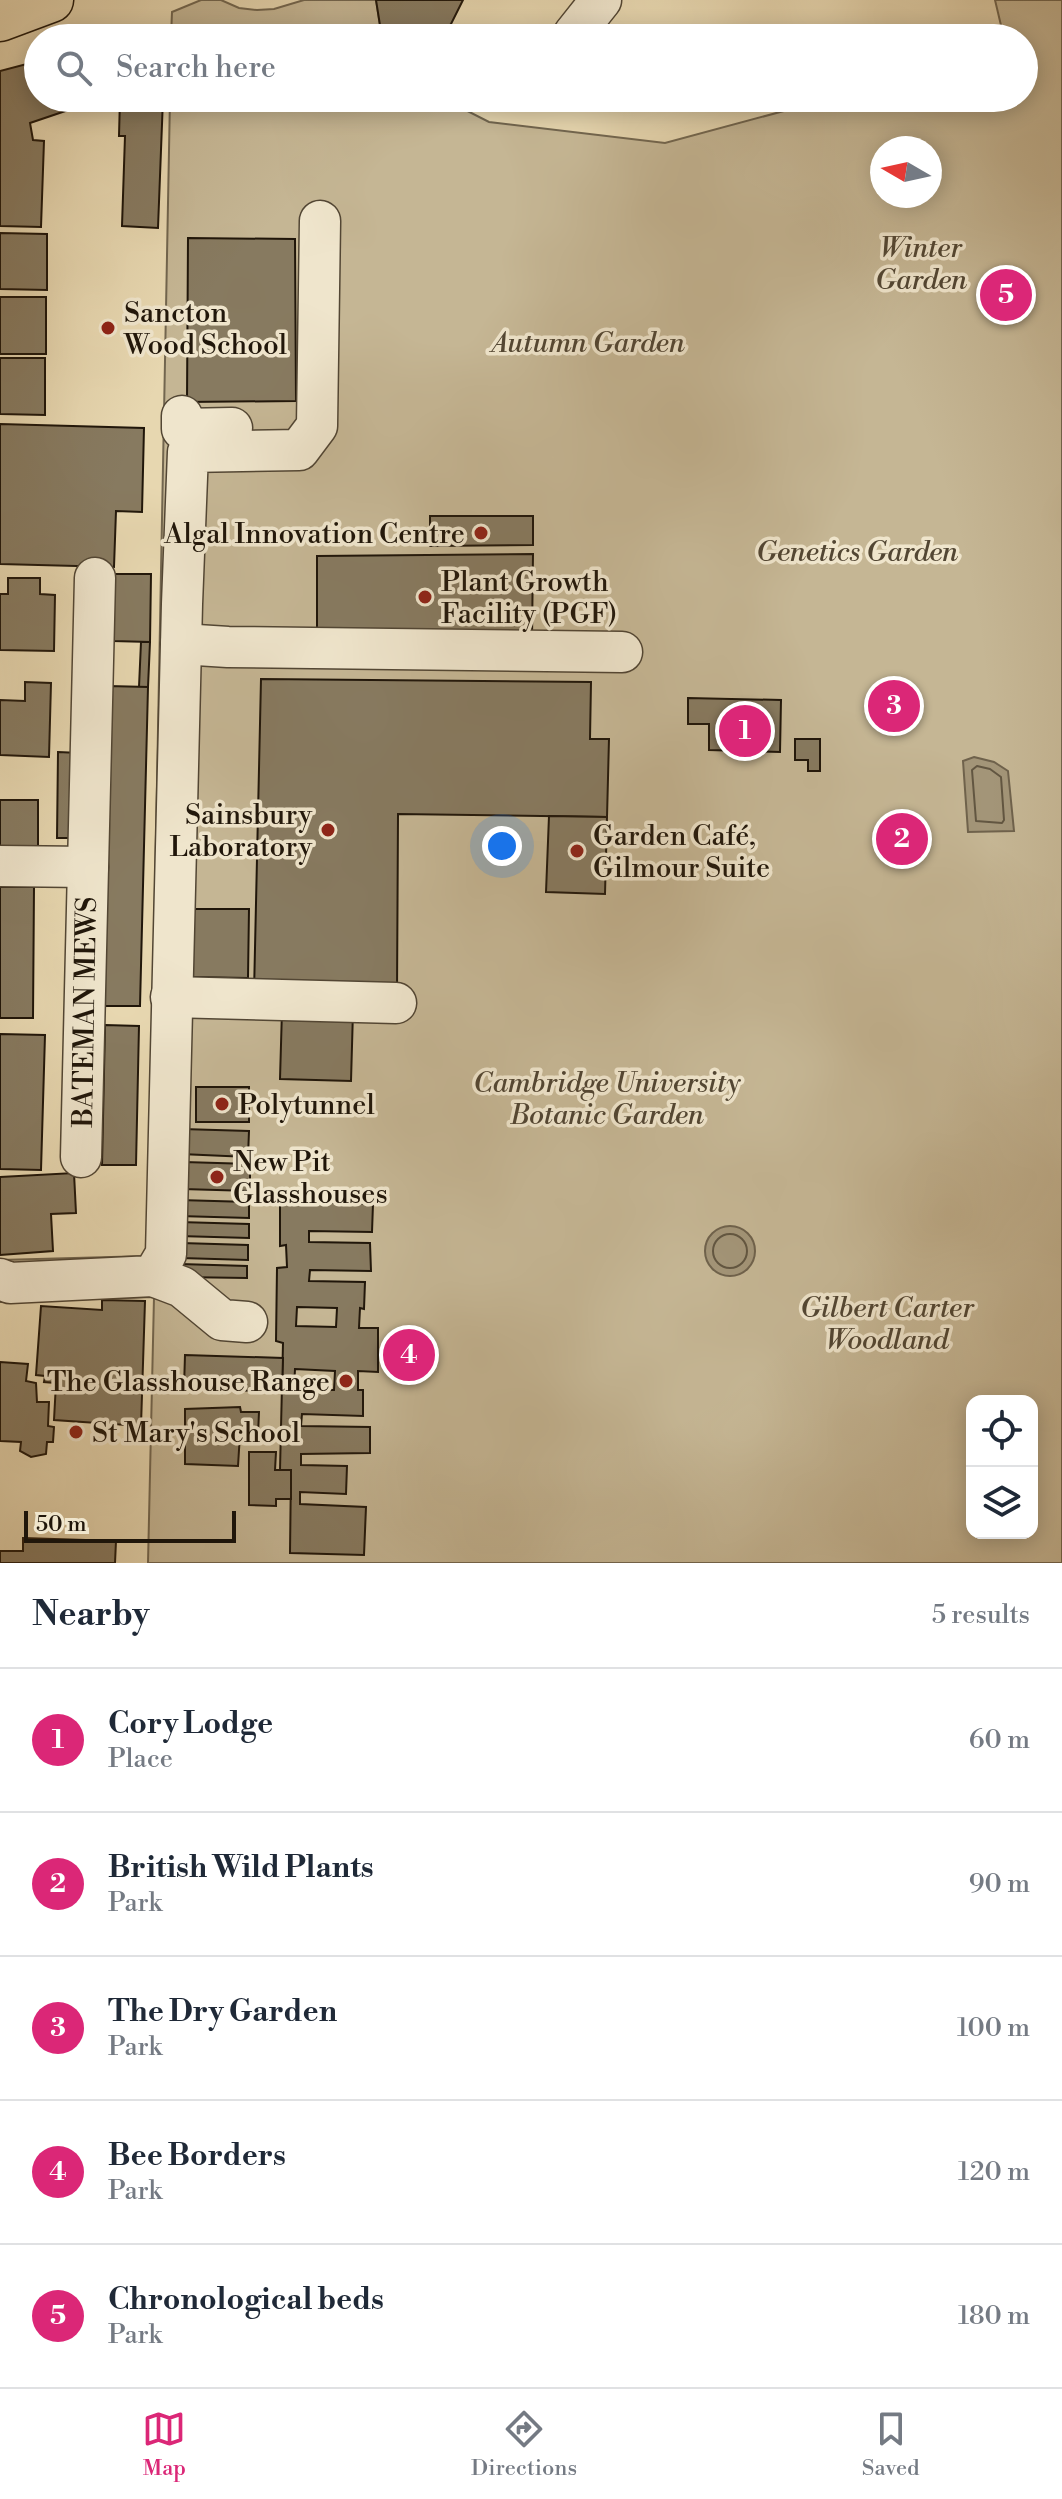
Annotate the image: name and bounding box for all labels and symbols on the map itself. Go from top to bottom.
north arrow [870,136,942,208]
park label: Winter Garden [875,231,967,298]
pin: 5 [980,265,1032,325]
place label: Sancton Wood School [123,296,287,363]
marker: Sancton Wood School [99,319,117,337]
park label: Autumn Garden [488,326,685,361]
place label: Algal Innovation Centre [163,517,465,552]
marker: Algal Innovation Centre [472,524,490,542]
park label: Genetics Garden [756,535,958,570]
place label: Plant Growth Facility (PGF) [441,565,617,632]
marker: Plant Growth Facility (PGF) [416,588,434,606]
pin: 3 [868,676,920,736]
pin: 1 [719,701,771,761]
place label: Sainsbury Laboratory [169,798,312,865]
pin: 2 [876,809,928,869]
place label: Garden Café, Gilmour Suite [593,819,770,886]
marker: Sainsbury Laboratory [319,821,337,839]
your location [482,826,522,866]
marker: Garden Café, Gilmour Suite [568,842,586,860]
street label: BATEMAN MEWS [66,896,105,1129]
park label: Cambridge University Botanic Garden [473,1066,742,1133]
place label: Polytunnel [238,1088,375,1123]
marker: Polytunnel [213,1095,231,1113]
place label: New Pit Glasshouses [233,1145,388,1212]
marker: New Pit Glasshouses [208,1168,226,1186]
park label: Gilbert Carter Woodland [800,1291,975,1358]
pin: 4 [383,1325,435,1385]
place label: The Glasshouse Range [47,1365,330,1400]
marker: The Glasshouse Range [337,1372,355,1390]
place label: St Mary's School [92,1416,300,1451]
marker: St Mary's School [67,1423,85,1441]
scale bar [24,1507,236,1543]

